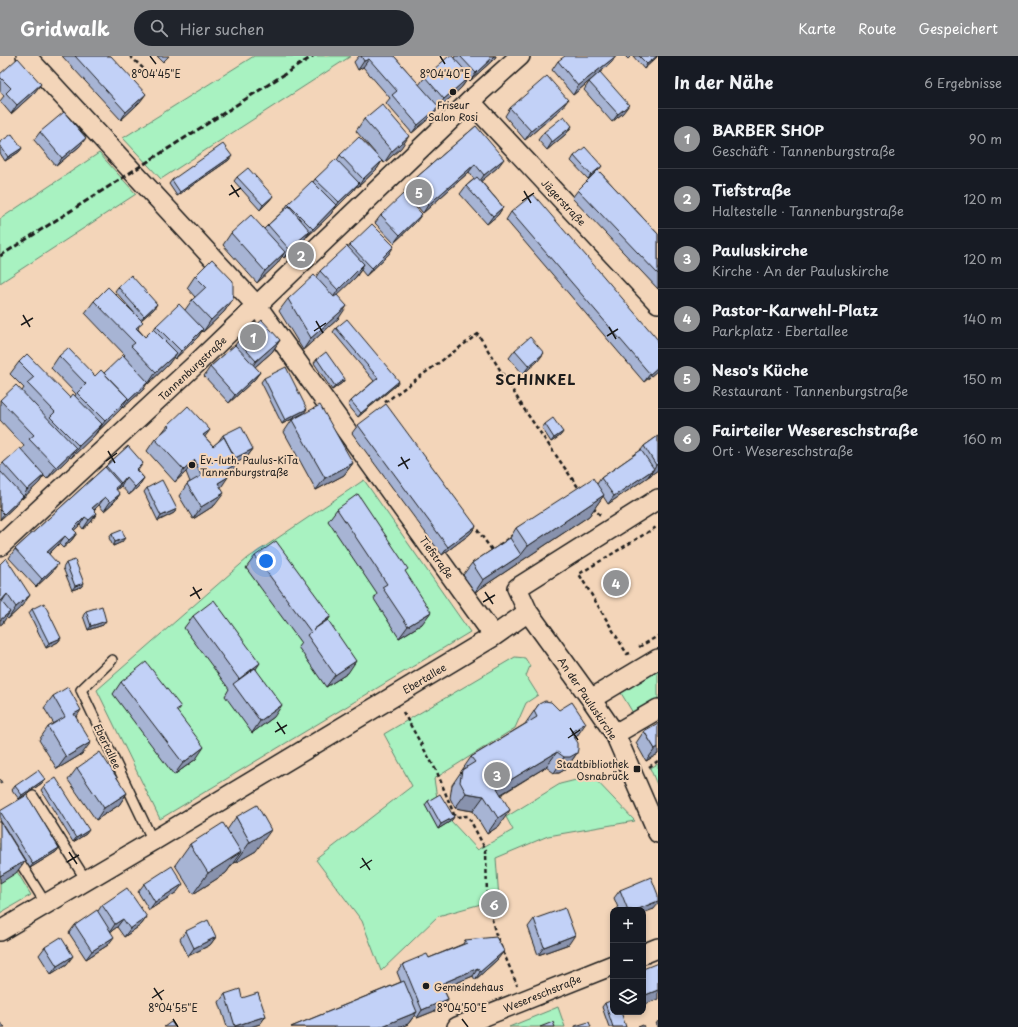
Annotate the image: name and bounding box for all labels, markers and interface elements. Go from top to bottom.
search box [134,10,414,46]
text: Gridwalk [20,14,110,42]
icon: search [148,17,170,39]
text: Hier suchen [180,17,264,40]
text: Karte [798,18,836,39]
text: Route [858,18,896,39]
text: Gespeichert [918,18,998,39]
text: 8°04'45"E [131,66,181,81]
text: 8°04'40"E [420,66,470,81]
text: In der Nähe [674,69,773,95]
text: 6 Ergebnisse [924,73,1002,92]
marker: Friseur Salon Rosi [448,87,458,97]
place label: Friseur Salon Rosi [428,97,478,124]
text: BARBER SHOP [712,118,824,141]
text: 1 [684,129,690,148]
text: 90 m [969,129,1002,148]
text: Geschäft · Tannenburgstraße [712,141,895,160]
street label: Jägerstraße [538,175,590,229]
pin: 5 [406,177,432,207]
text: Tiefstraße [712,178,791,201]
text: 2 [682,189,692,208]
text: 120 m [963,189,1002,208]
text: Haltestelle · Tannenburgstraße [712,201,904,220]
text: Pauluskirche [712,238,808,261]
pin: 2 [288,240,314,270]
text: 3 [683,249,691,268]
text: 120 m [963,249,1002,268]
text: Kirche · An der Pauluskirche [712,261,889,280]
text: Pastor-Karwehl-Platz [712,298,878,321]
text: 4 [683,309,691,328]
text: 140 m [963,309,1002,328]
text: Parkplatz · Ebertallee [712,321,848,340]
pin: 1 [240,322,266,352]
street label: Tannenburgstraße [155,332,229,404]
text: Neso's Küche [712,358,808,381]
district label: SCHINKEL [496,369,576,390]
text: 5 [683,369,691,388]
text: 150 m [963,369,1002,388]
text: Restaurant · Tannenburgstraße [712,381,908,400]
text: Fairteiler Wesereschstraße [712,418,918,441]
text: 6 [682,429,692,448]
text: 160 m [963,429,1002,448]
text: Ort · Wesereschstraße [712,441,853,460]
place label: Ev.-luth. Paulus-KiTa Tannenburgstraße [200,452,299,479]
marker: Ev.-luth. Paulus-KiTa Tannenburgstraße [187,460,197,470]
street label: Tiefstraße [416,533,458,581]
your location [256,551,276,571]
pin: 4 [603,568,629,598]
street label: An der Pauluskirche [555,654,621,742]
street label: Ebertallee [399,659,449,697]
street label: Ebertallee [91,721,126,772]
place label: Stadtbibliothek Osnabrück [556,756,629,783]
pin: 3 [484,760,510,790]
marker: Stadtbibliothek Osnabrück [632,764,642,774]
pin: 6 [481,889,507,919]
map controls [610,907,646,1015]
button: + [610,907,646,943]
button: − [610,943,646,979]
street label: Wesereschstraße [501,971,583,1015]
place label: Gemeindehaus [434,979,504,994]
button: layers [610,979,646,1015]
marker: Gemeindehaus [421,981,431,991]
text: 8°04'55"E [148,1000,198,1015]
text: 8°04'50"E [437,1000,487,1015]

